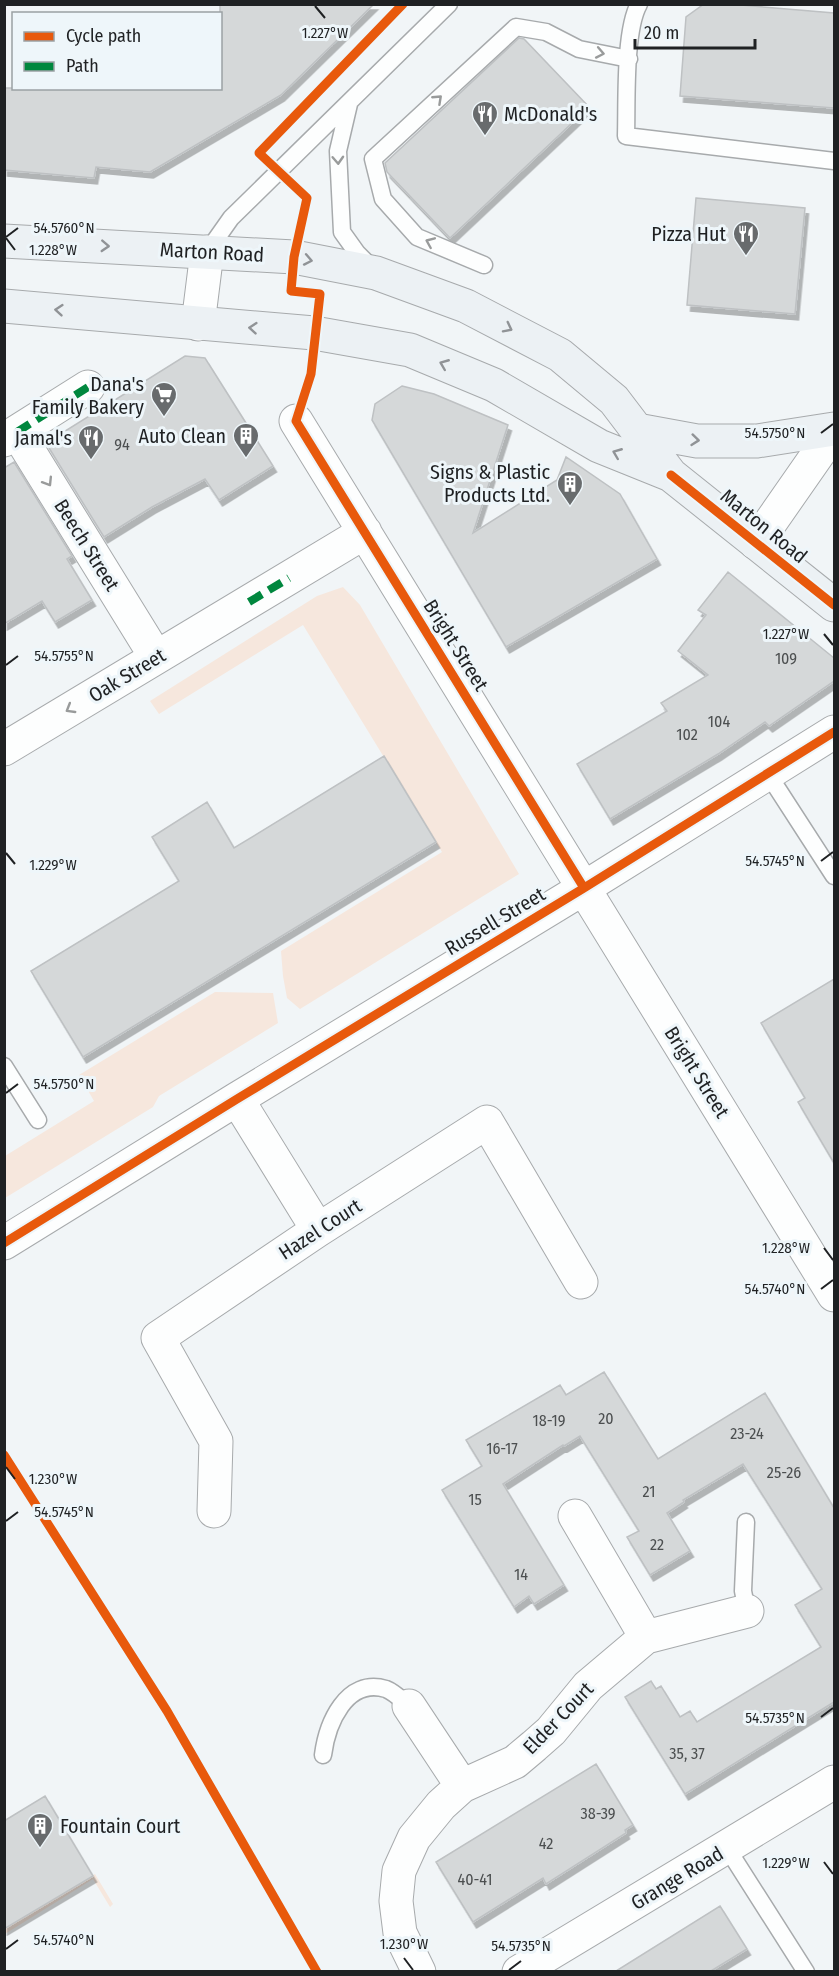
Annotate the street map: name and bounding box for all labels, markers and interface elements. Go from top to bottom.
legend [12,12,222,90]
scale bar [635,12,755,50]
text: 20 m [644,22,679,44]
text: 1.227°W [302,24,348,42]
text: Cycle path [66,25,141,47]
one-way arrow [595,46,605,59]
text: Path [66,55,99,77]
one-way arrow [431,95,442,106]
restaurant icon: McDonald's [470,99,500,137]
place label: McDonald's [504,102,597,126]
one-way arrow [332,156,345,165]
text: 54.5760°N [33,219,95,237]
restaurant icon: Pizza Hut [731,219,761,257]
place label: Pizza Hut [651,222,726,246]
street label: Marton Road [159,237,265,267]
one-way arrow [425,238,436,250]
one-way arrow [100,240,109,253]
text: 1.228°W [29,241,77,259]
one-way arrow [302,253,312,266]
one-way arrow [55,304,64,317]
one-way arrow [501,321,512,332]
one-way arrow [249,322,258,335]
one-way arrow [439,359,450,371]
place label: Dana's Family Bakery [32,372,144,419]
supermarket icon: Dana's Family Bakery [149,380,179,418]
building icon: Auto Clean [231,421,261,459]
restaurant icon: Jamal's [76,423,106,461]
place label: Auto Clean [138,424,226,448]
text: 54.5750°N [745,424,805,442]
place label: Jamal's [14,426,72,450]
one-way arrow [690,433,700,446]
house number: 94 [114,435,130,454]
one-way arrow [612,448,623,460]
place label: Signs & Plastic Products Ltd. [430,460,550,507]
building icon: Signs & Plastic Products Ltd. [555,469,585,507]
one-way arrow [41,476,53,486]
street label: Marton Road [716,484,812,568]
street label: Beech Street [49,495,125,596]
street label: Bright Street [418,595,494,696]
text: 1.227°W [763,625,809,643]
street label: Oak Street [84,642,170,707]
text: 54.5755°N [34,647,94,665]
house number: 109 [775,649,797,668]
one-way arrow [66,702,76,714]
house number: 104 [708,712,730,731]
house number: 102 [676,725,698,744]
text: 54.5745°N [745,852,805,870]
text: 1.229°W [29,856,77,874]
street label: Russell Street [441,881,550,960]
street label: Bright Street [659,1022,735,1123]
text: 54.5750°N [34,1075,94,1093]
street label: Hazel Court [274,1193,366,1265]
text: 1.228°W [762,1239,810,1257]
text: 54.5740°N [745,1280,805,1298]
house number: 20 [598,1409,614,1428]
house number: 18-19 [532,1411,566,1430]
house number: 23-24 [730,1424,764,1443]
house number: 16-17 [486,1439,518,1458]
house number: 25-26 [767,1463,801,1482]
text: 1.230°W [29,1470,77,1488]
house number: 21 [643,1482,655,1501]
house number: 15 [468,1490,482,1509]
text: 54.5745°N [34,1503,94,1521]
house number: 22 [650,1535,664,1554]
house number: 14 [514,1565,528,1584]
street label: Elder Court [518,1677,599,1759]
text: 54.5735°N [745,1709,805,1727]
house number: 35, 37 [669,1744,705,1763]
house number: 38-39 [581,1804,616,1823]
building icon: Fountain Court [25,1811,55,1849]
place label: Fountain Court [60,1814,181,1838]
house number: 42 [539,1834,553,1853]
street label: Grange Road [627,1841,727,1915]
text: 1.229°W [762,1854,810,1872]
house number: 40-41 [458,1870,492,1889]
text: 54.5740°N [34,1931,94,1949]
text: 1.230°W [380,1935,428,1953]
text: 54.5735°N [491,1937,551,1955]

